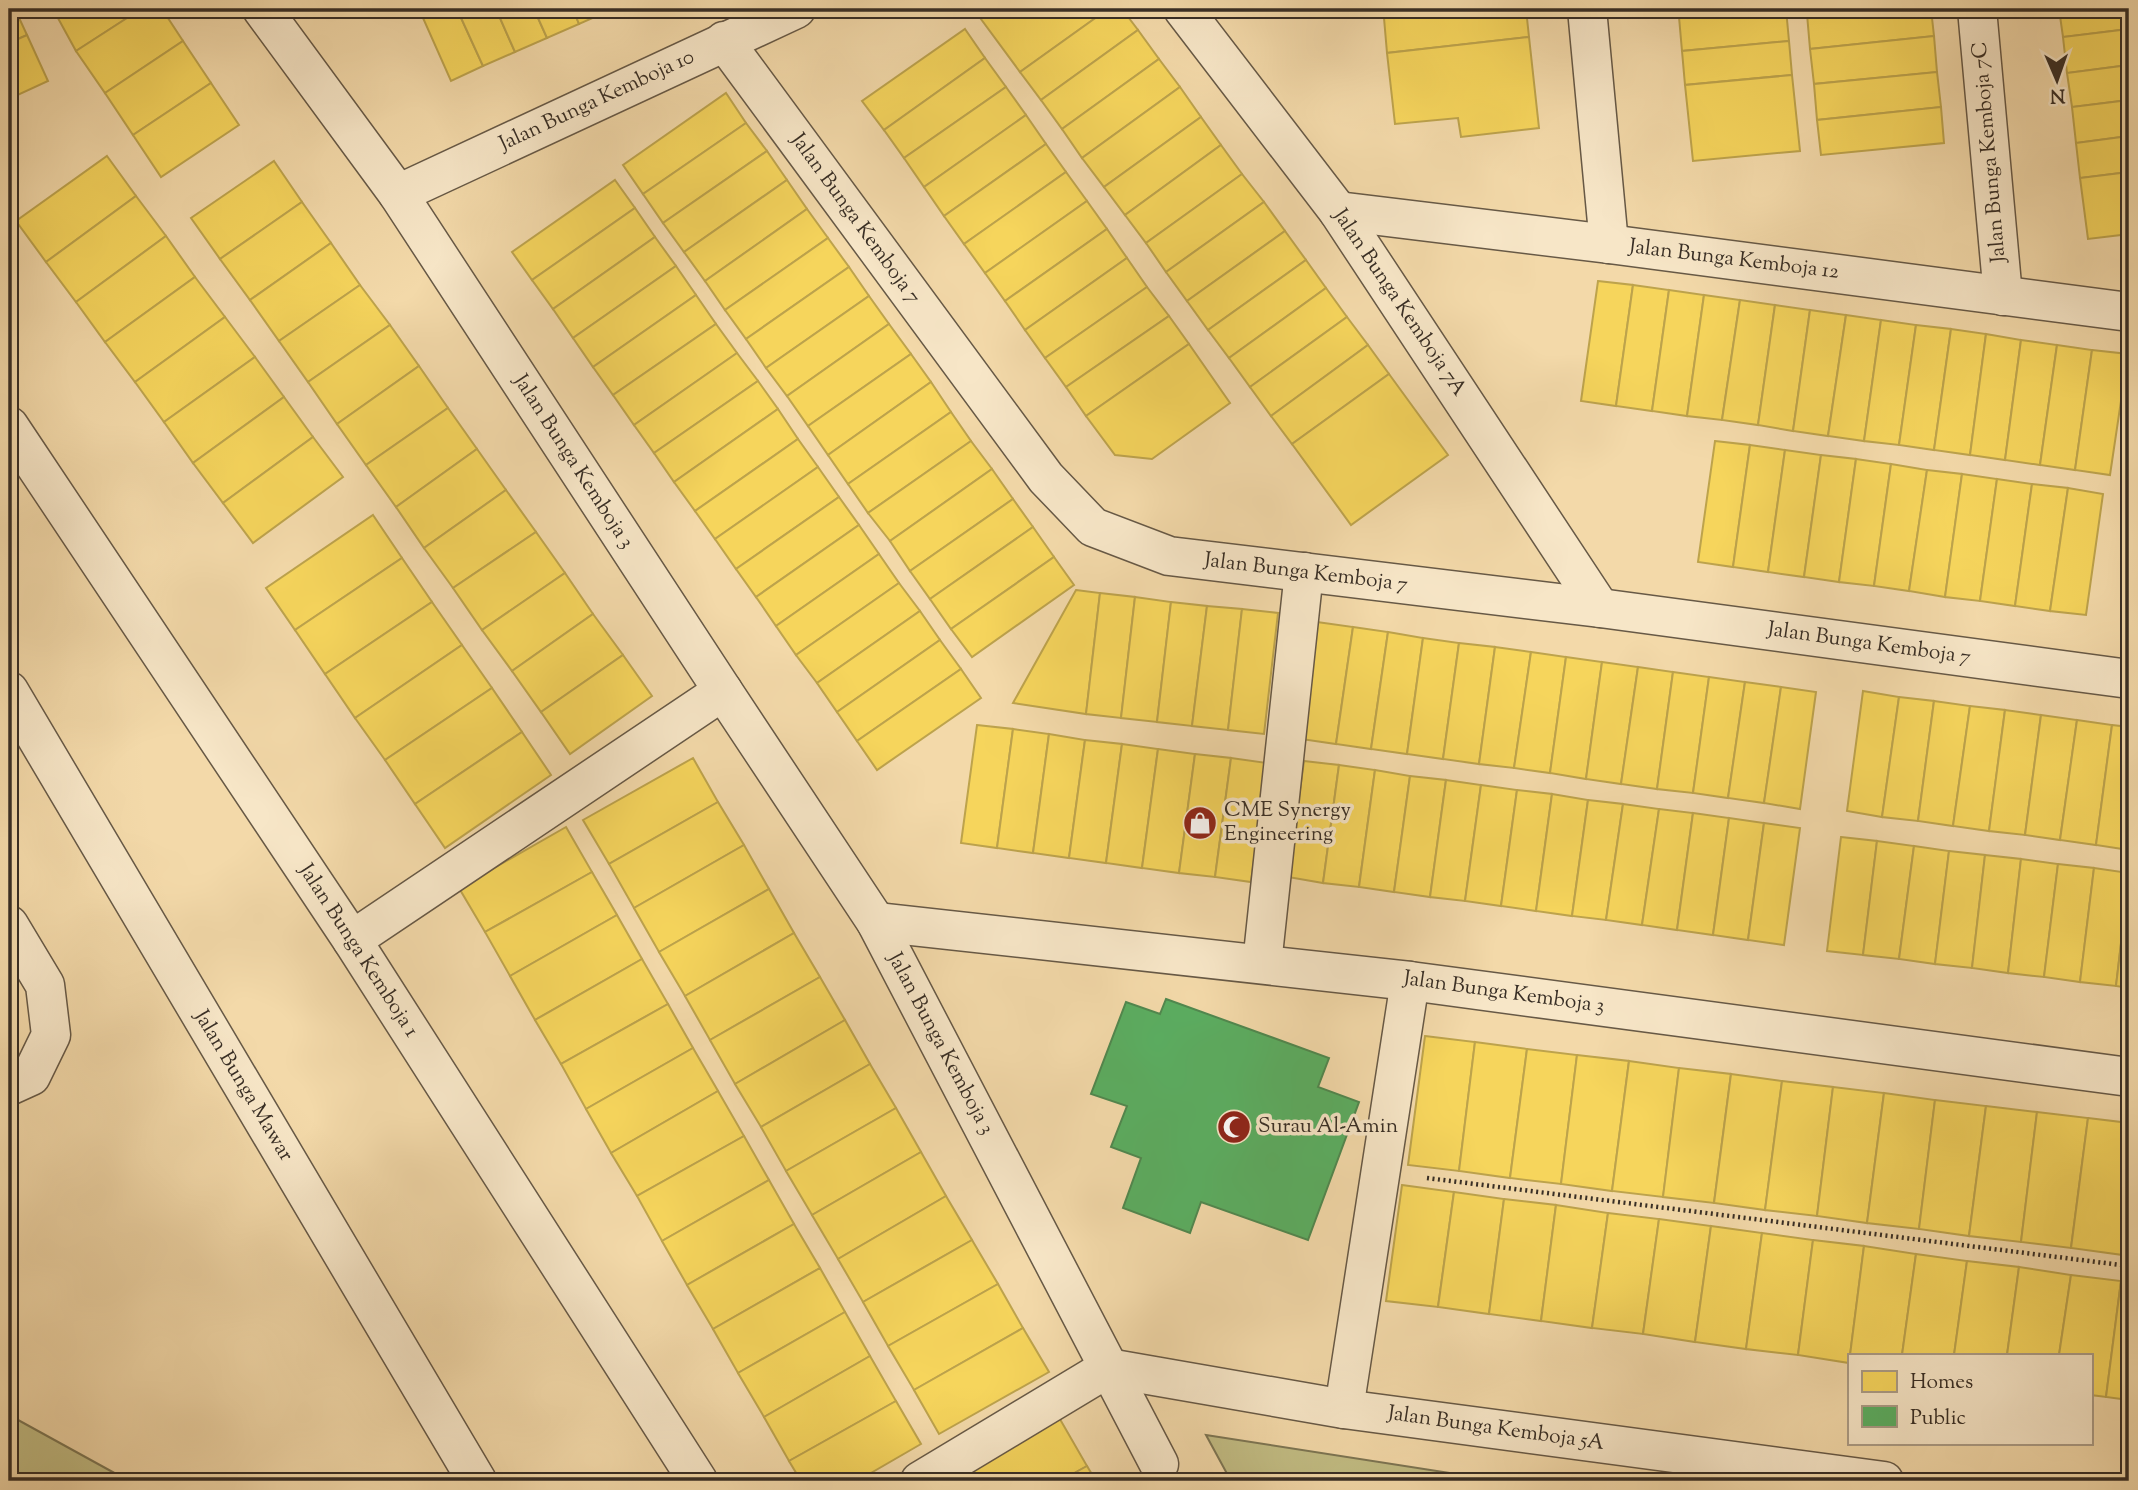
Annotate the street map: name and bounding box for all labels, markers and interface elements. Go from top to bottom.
street label: Jalan Bunga Kemboja 7C [1965,40,2015,265]
street label: Jalan Bunga Kemboja 10 [494,43,700,160]
north arrow [2022,46,2092,116]
text: N [2049,81,2066,108]
street label: Jalan Bunga Kemboja 7 [782,127,928,311]
street label: Jalan Bunga Kemboja 7A [1324,202,1473,403]
street label: Jalan Bunga Kemboja 12 [1626,232,1841,288]
street label: Jalan Bunga Kemboja 3 [505,368,641,555]
street label: Jalan Bunga Kemboja 7 [1202,546,1410,600]
street label: Jalan Bunga Kemboja 7 [1765,615,1973,673]
place label: CME Synergy Engineering [1224,796,1351,850]
shop icon: CME Synergy Engineering [1181,804,1219,842]
street label: Jalan Bunga Kemboja 1 [290,858,425,1044]
street label: Jalan Bunga Kemboja 3 [879,947,1001,1141]
street label: Jalan Bunga Kemboja 3 [1401,964,1606,1022]
street label: Jalan Bunga Mawar [185,1004,300,1167]
mosque icon: Surau Al-Amin [1215,1108,1253,1146]
place label: Surau Al-Amin [1258,1112,1398,1142]
legend [1848,1354,2092,1444]
text: Homes [1910,1368,1973,1398]
street label: Jalan Bunga Kemboja 5A [1385,1399,1606,1459]
text: Public [1910,1404,1966,1434]

